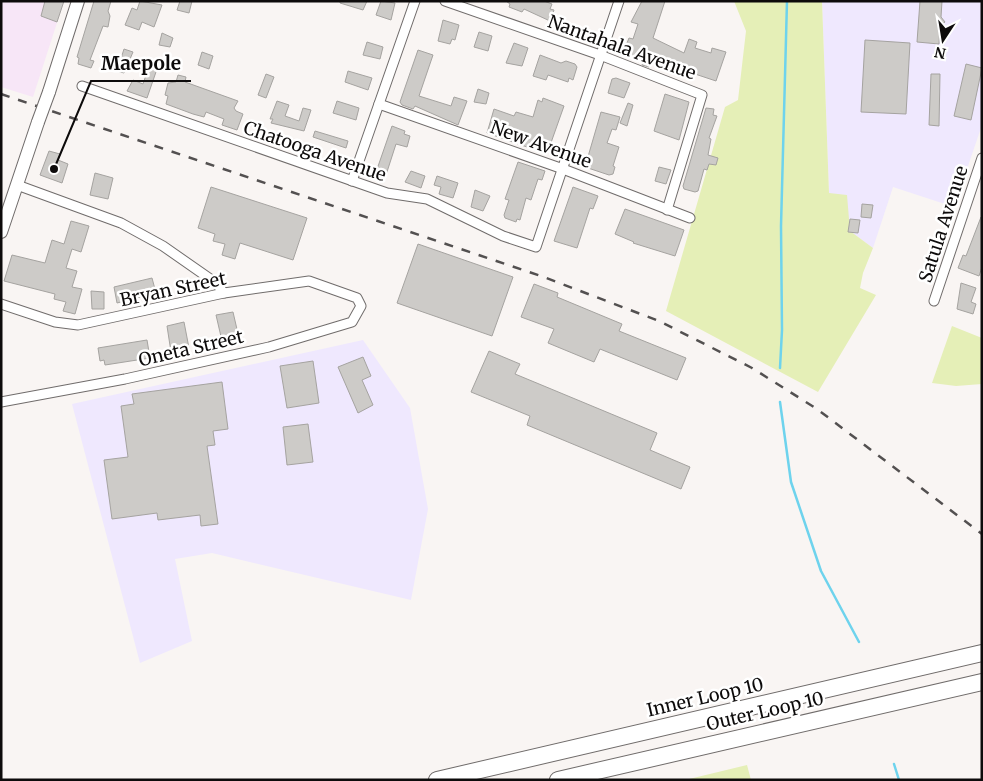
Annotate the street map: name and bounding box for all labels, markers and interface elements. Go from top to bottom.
street label: Nantahala Avenue [545,10,699,84]
north arrow [918,15,968,65]
text: N [933,43,948,63]
callout: Maepole [91,47,191,81]
text: Maepole [101,51,181,75]
street label: New Avenue [487,115,595,173]
street label: Chatooga Avenue [241,116,389,186]
street label: Satula Avenue [913,163,973,285]
street label: Bryan Street [118,267,228,311]
street label: Oneta Street [136,325,246,371]
street label: Inner Loop 10 [644,672,766,722]
street label: Outer Loop 10 [704,686,826,736]

